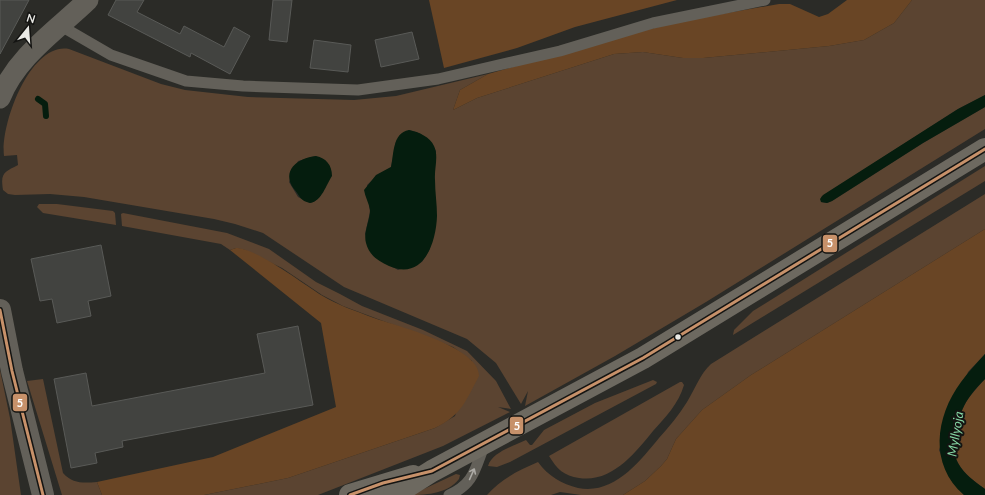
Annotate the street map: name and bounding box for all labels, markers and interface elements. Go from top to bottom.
north arrow [8,8,48,48]
text: N [25,11,37,25]
line badge: 5 [822,234,838,253]
text: 5 [827,236,833,249]
unlabelled marker [673,332,683,342]
line badge: 5 [12,393,28,412]
text: 5 [17,396,23,409]
water label: Myllyoja [944,410,967,458]
line badge: 5 [509,416,524,435]
text: 5 [514,419,520,432]
one-way arrow [469,469,476,481]

